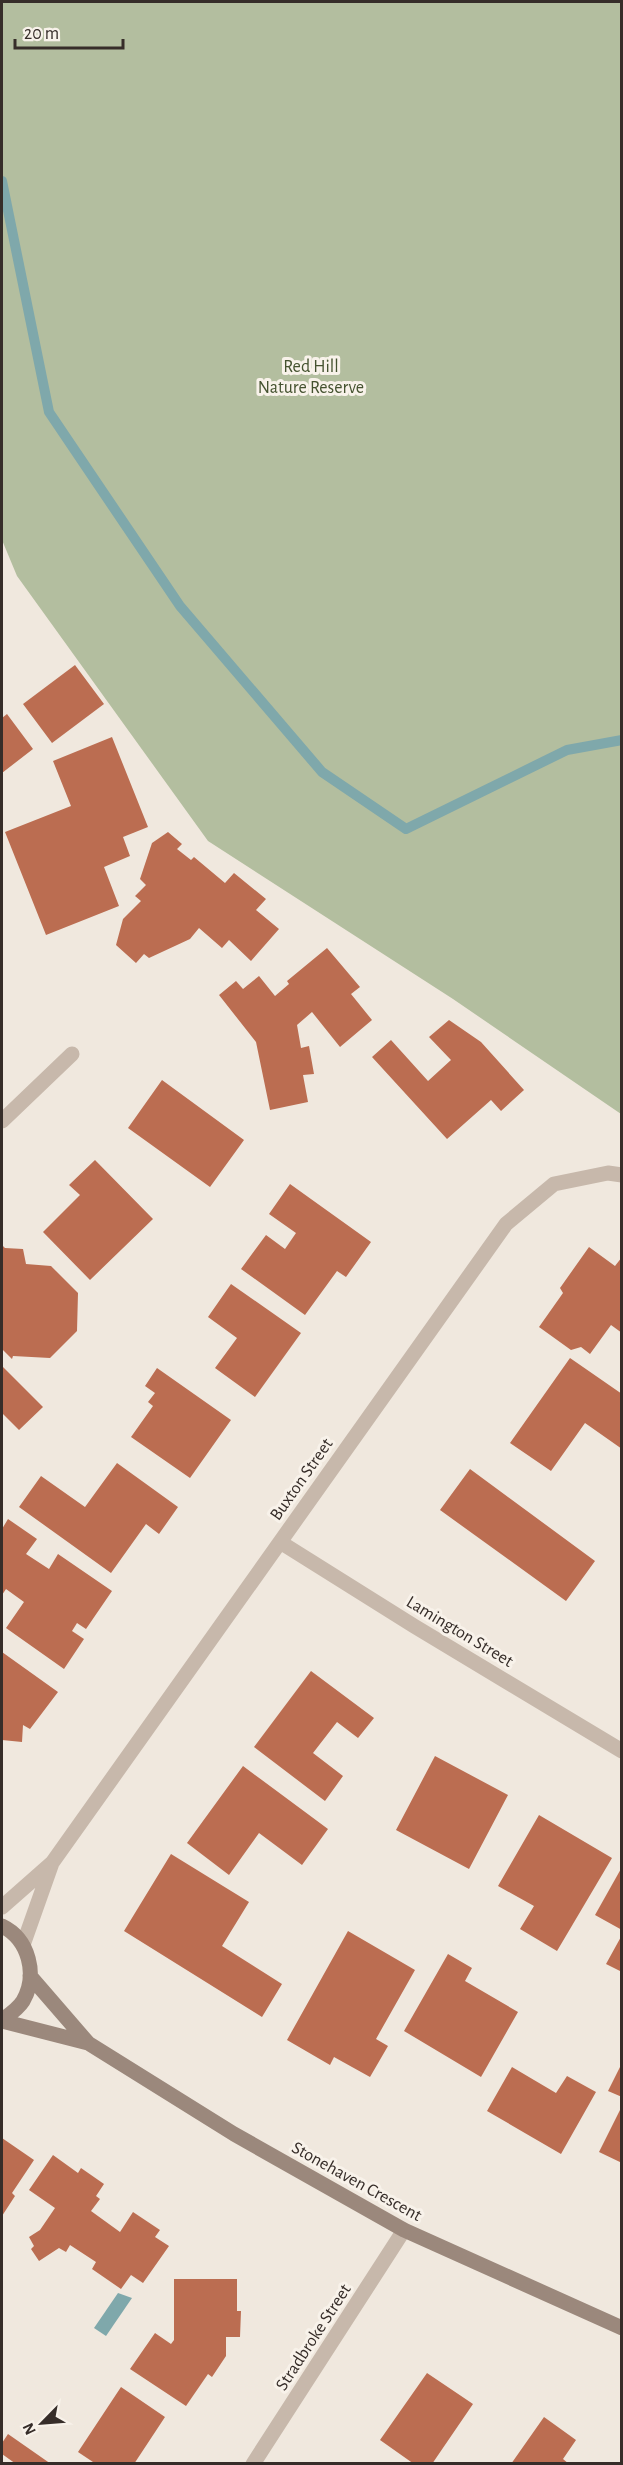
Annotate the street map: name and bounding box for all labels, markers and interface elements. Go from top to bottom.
scale bar [15,12,123,50]
text: 20 m [24,25,59,43]
park label: Red Hill Nature Reserve [258,358,364,397]
street label: Buxton Street [267,1435,337,1524]
street label: Lamington Street [403,1593,516,1671]
street label: Stonehaven Crescent [288,2139,425,2225]
street label: Stradbroke Street [273,2281,355,2394]
north arrow [12,2393,72,2453]
text: N [20,2420,39,2437]

